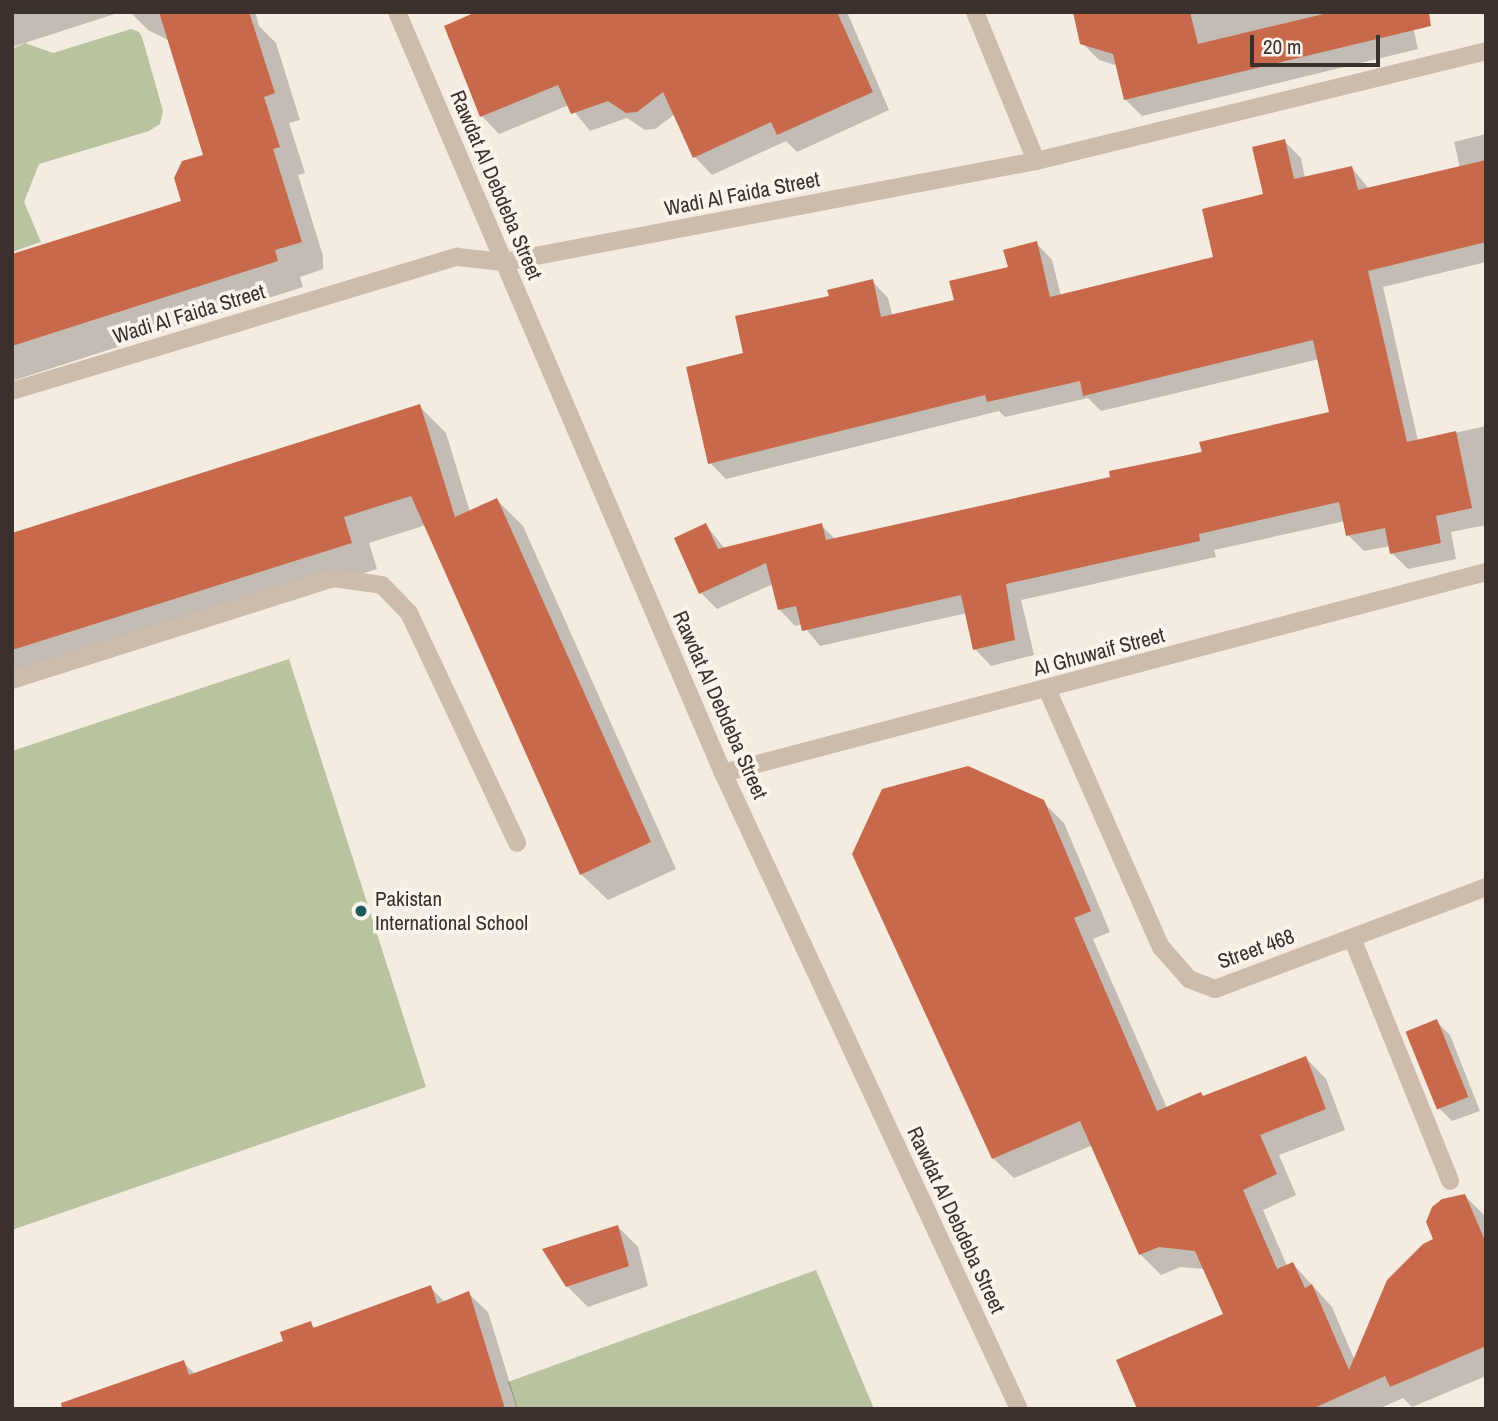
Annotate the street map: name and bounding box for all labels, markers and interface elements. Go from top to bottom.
scale bar [1253,21,1382,65]
text: 20 m [1263,32,1301,61]
street label: Rawdat Al Debdeba Street [445,86,547,284]
street label: Wadi Al Faida Street [662,167,822,221]
street label: Wadi Al Faida Street [110,279,268,349]
street label: Rawdat Al Debdeba Street [667,607,773,803]
street label: Al Ghuwaif Street [1031,622,1167,682]
place label: Pakistan International School [375,886,528,936]
marker: Pakistan International School [353,903,369,919]
street label: Street 468 [1214,924,1298,974]
street label: Rawdat Al Debdeba Street [901,1122,1011,1318]

